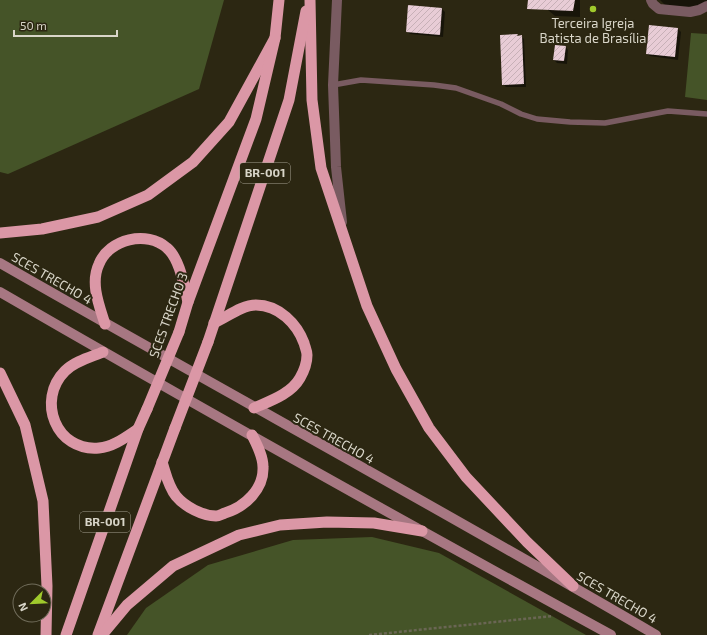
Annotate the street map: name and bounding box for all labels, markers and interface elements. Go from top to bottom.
marker: Terceira Igreja Batista de Brasília [588,4,598,14]
scale bar [14,12,117,38]
place label: Terceira Igreja Batista de Brasília [540,15,646,46]
text: 50 m [20,18,47,32]
road number: BR-001 [240,163,290,183]
street label: SCES TRECHO 4 [9,248,95,308]
street label: SCES TRECHO 3 [145,270,191,360]
street label: SCES TRECHO 4 [291,409,377,467]
road number: BR-001 [80,512,130,532]
street label: SCES TRECHO 4 [574,567,660,627]
north arrow [12,583,52,623]
text: N [15,601,30,614]

